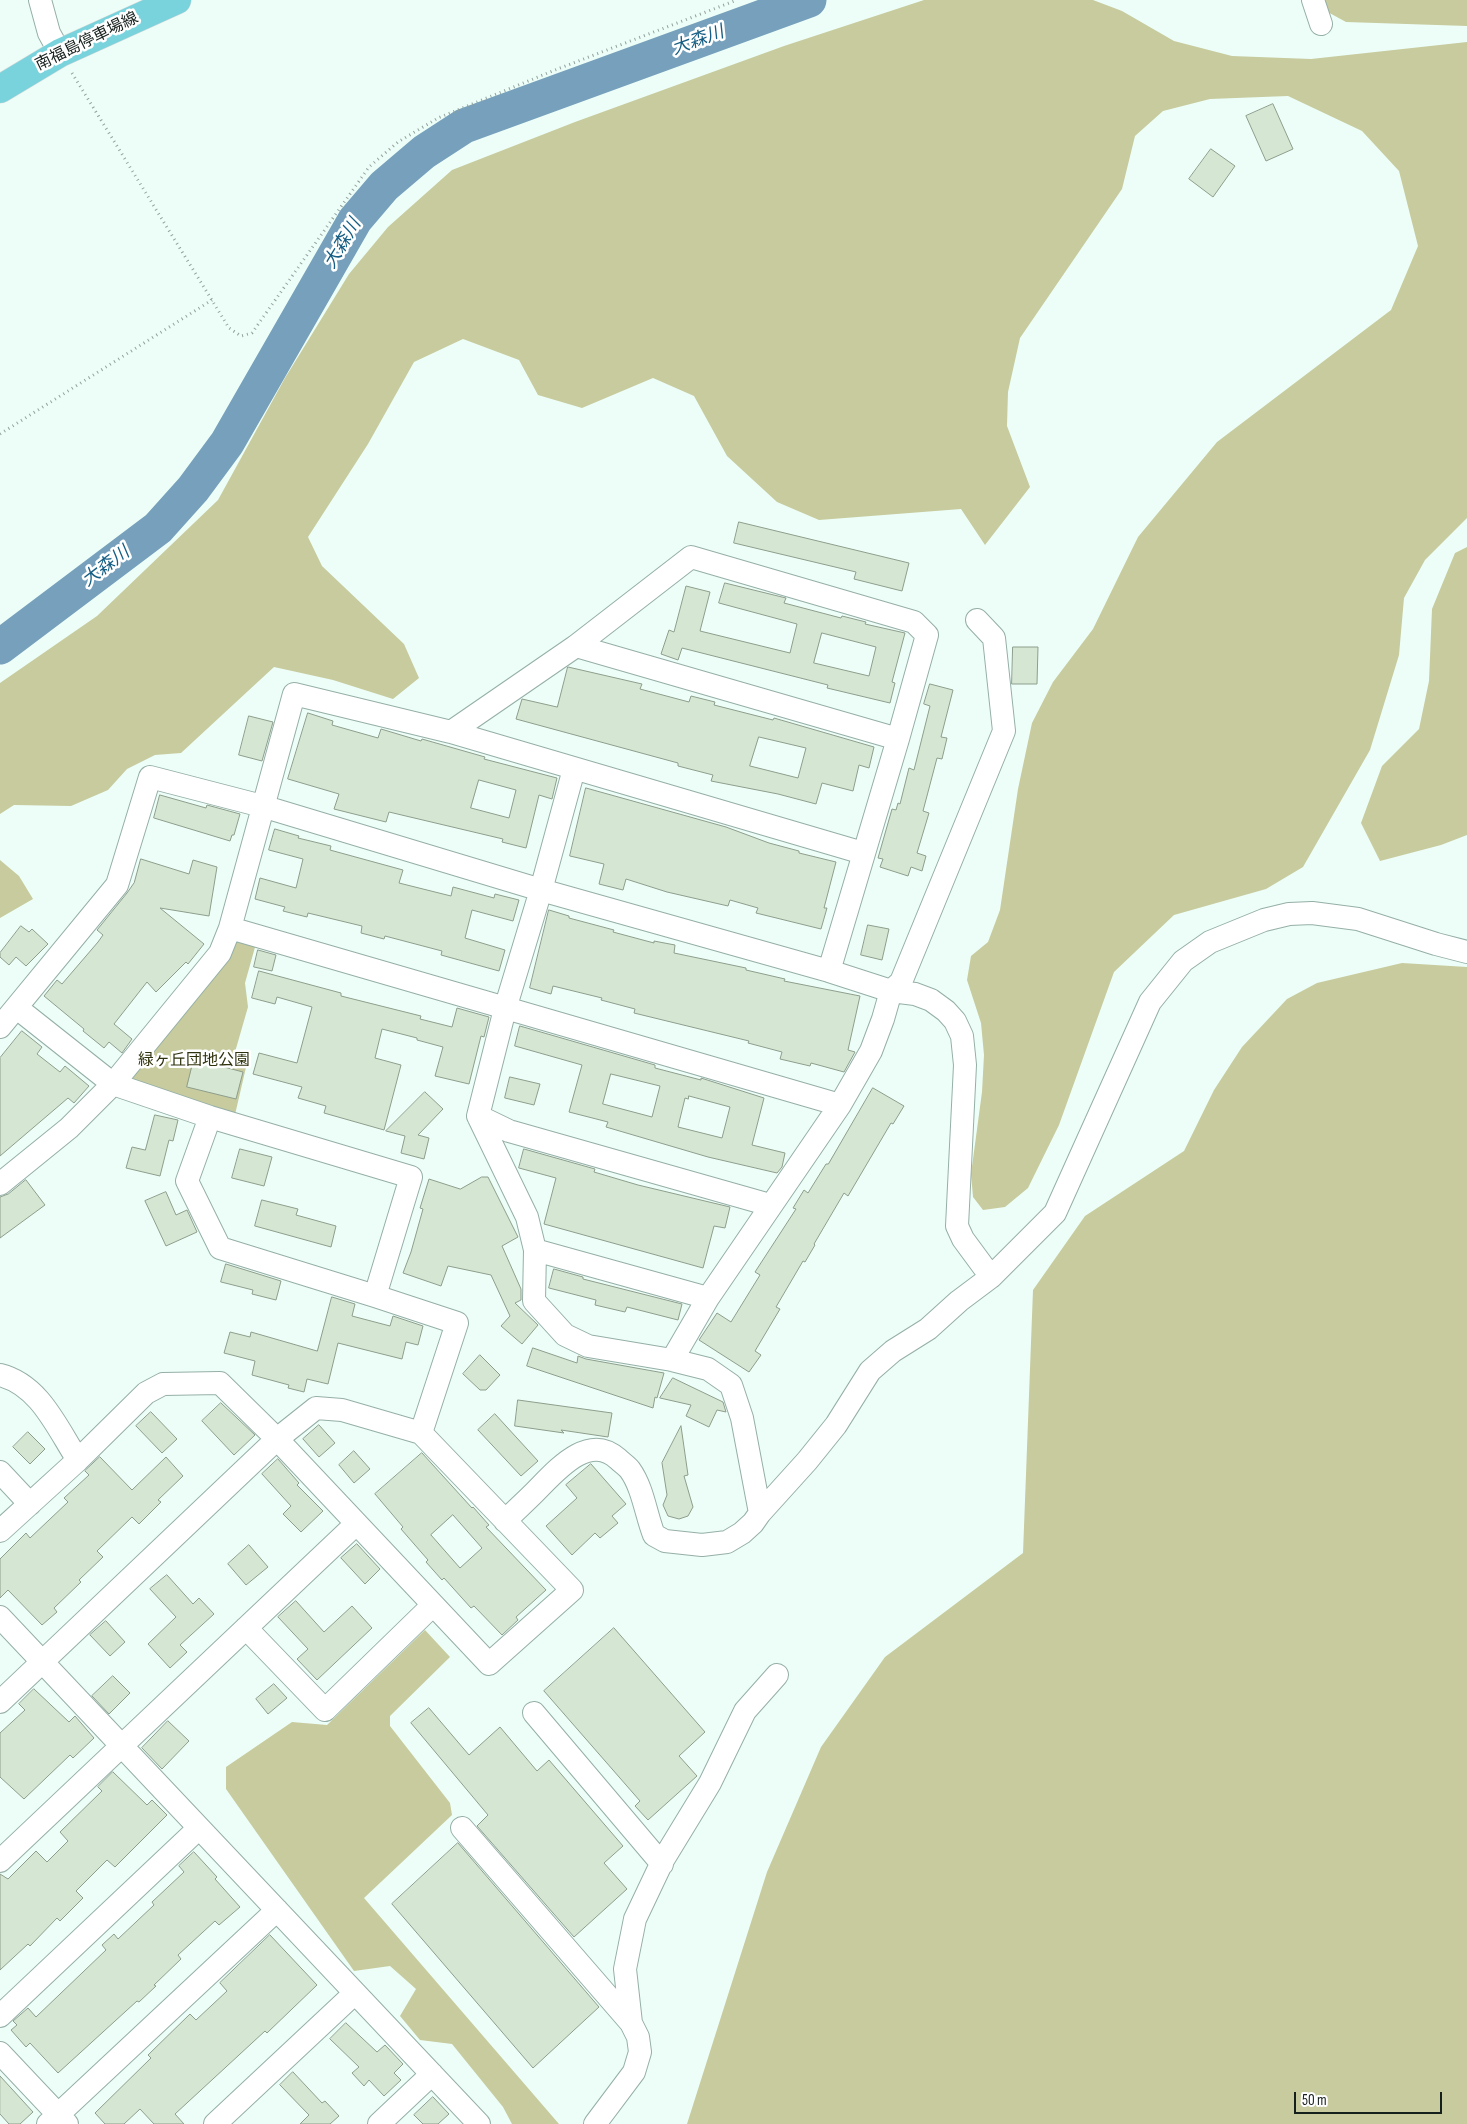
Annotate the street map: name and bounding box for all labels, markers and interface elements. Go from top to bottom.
street label: 南福島停車場線 [32,9,142,75]
water label: 大森川 [669,22,727,60]
water label: 大森川 [320,215,366,273]
water label: 大森川 [78,542,134,592]
park label: 緑ヶ丘団地公園 [138,1051,250,1071]
scale bar [1297,2082,1444,2114]
text: 50 m [1302,2091,1327,2110]

